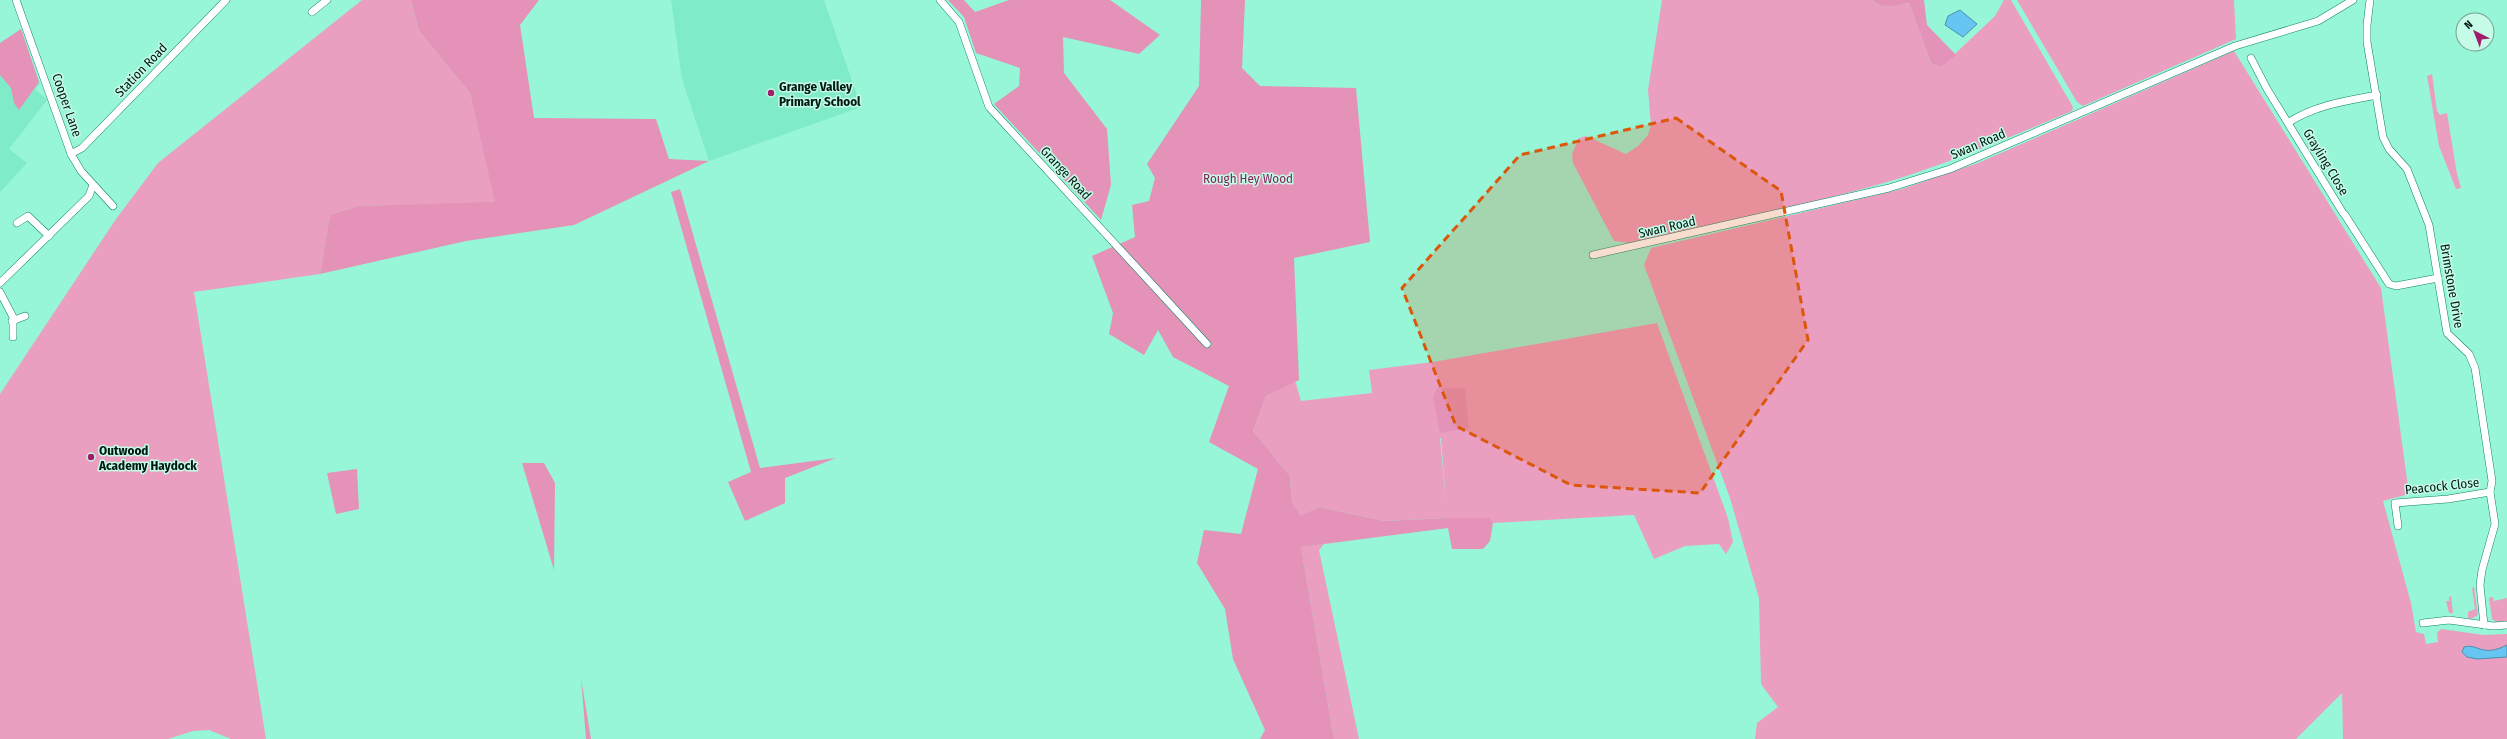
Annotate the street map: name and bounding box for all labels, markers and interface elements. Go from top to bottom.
north arrow [2455,12,2495,52]
text: N [2462,18,2475,32]
street label: Station Road [112,40,170,100]
street label: Cooper Lane [49,71,85,139]
place label: Grange Valley Primary School [779,79,861,109]
marker: Grange Valley Primary School [766,88,776,98]
street label: Swan Road [1948,126,2008,162]
street label: Grayling Close [2300,126,2352,198]
street label: Grange Road [1038,143,1094,203]
park label: Rough Hey Wood [1203,171,1293,186]
street label: Swan Road [1637,213,1697,241]
street label: Brimstone Drive [2437,243,2467,329]
place label: Outwood Academy Haydock [98,443,197,473]
marker: Outwood Academy Haydock [86,452,96,462]
street label: Peacock Close [2404,475,2480,497]

